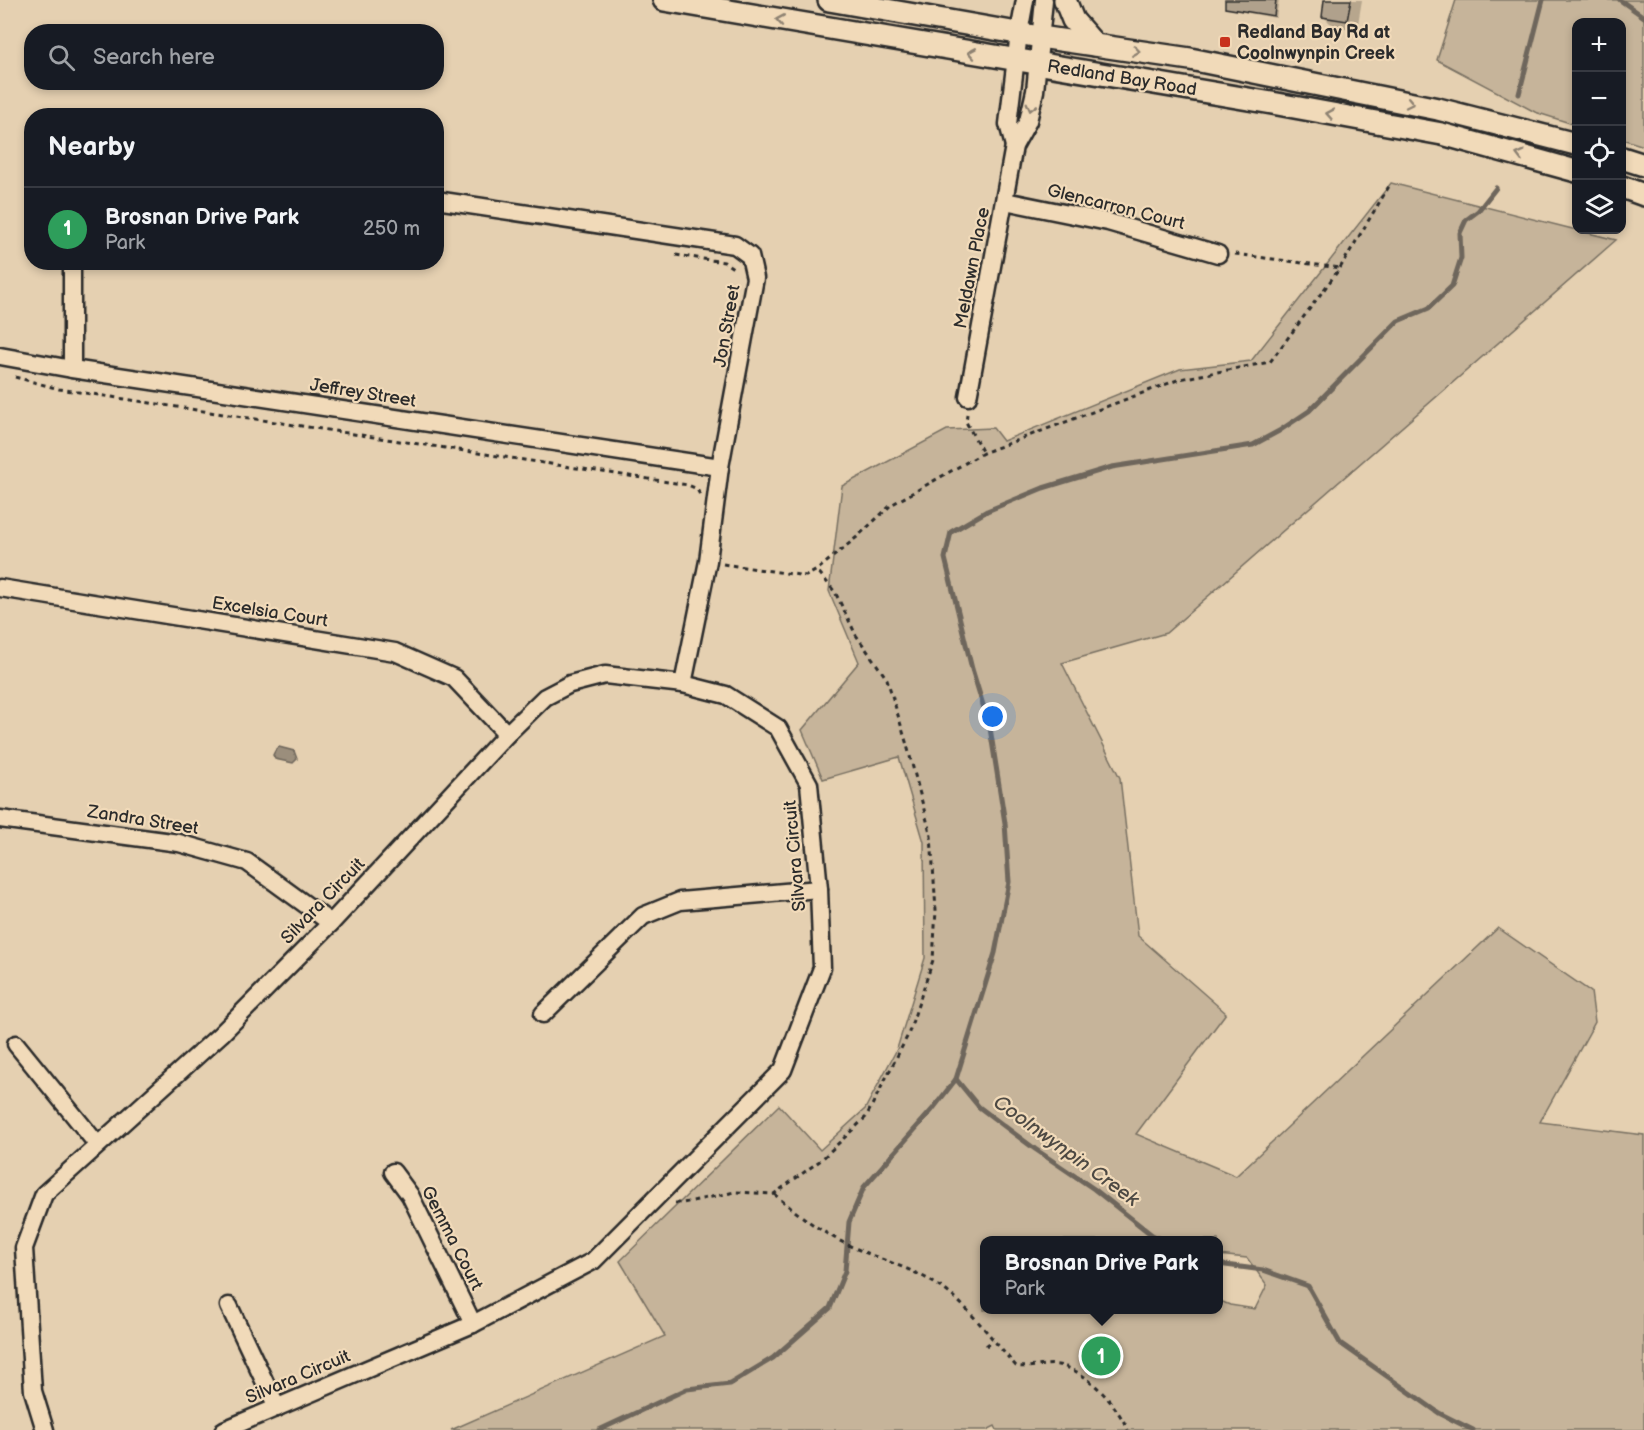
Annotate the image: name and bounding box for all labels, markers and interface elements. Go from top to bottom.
one-way arrow [775,14,785,27]
map controls [1572,18,1626,234]
button: + [1572,18,1626,72]
place label: Redland Bay Rd at Coolnwynpin Creek [1237,22,1395,64]
search box [24,24,444,90]
marker: Redland Bay Rd at Coolnwynpin Creek [1218,35,1232,49]
icon: search [45,41,78,74]
text: Search here [93,44,215,71]
one-way arrow [1131,44,1140,56]
one-way arrow [967,47,977,60]
street label: Redland Bay Road [1046,56,1198,100]
button: − [1572,72,1626,126]
one-way arrow [1404,96,1414,109]
one-way arrow [1026,102,1039,112]
one-way arrow [1325,108,1335,121]
button: locate [1572,126,1626,180]
text: Nearby [48,132,135,163]
one-way arrow [1516,149,1526,162]
street label: Glencarron Court [1045,180,1187,234]
button: layers [1572,180,1626,234]
text: Brosnan Drive Park [105,204,299,231]
street label: Meldawn Place [950,205,994,331]
text: 1 [63,217,72,241]
text: 250 m [363,217,420,241]
text: Park [105,231,145,255]
street label: Jon Street [709,283,745,369]
street label: Jeffrey Street [309,374,418,412]
street label: Excelsia Court [210,592,330,632]
your location [978,702,1007,731]
street label: Silvara Circuit [780,799,810,912]
street label: Zandra Street [85,801,200,839]
street label: Silvara Circuit [277,853,370,948]
water label: Coolnwynpin Creek [988,1090,1144,1213]
street label: Gemma Court [417,1182,487,1294]
popup [980,1236,1223,1314]
text: Brosnan Drive Park [1004,1250,1199,1277]
text: Park [1004,1277,1045,1301]
pin: 1 [1082,1334,1120,1378]
street label: Silvara Circuit [243,1345,354,1408]

